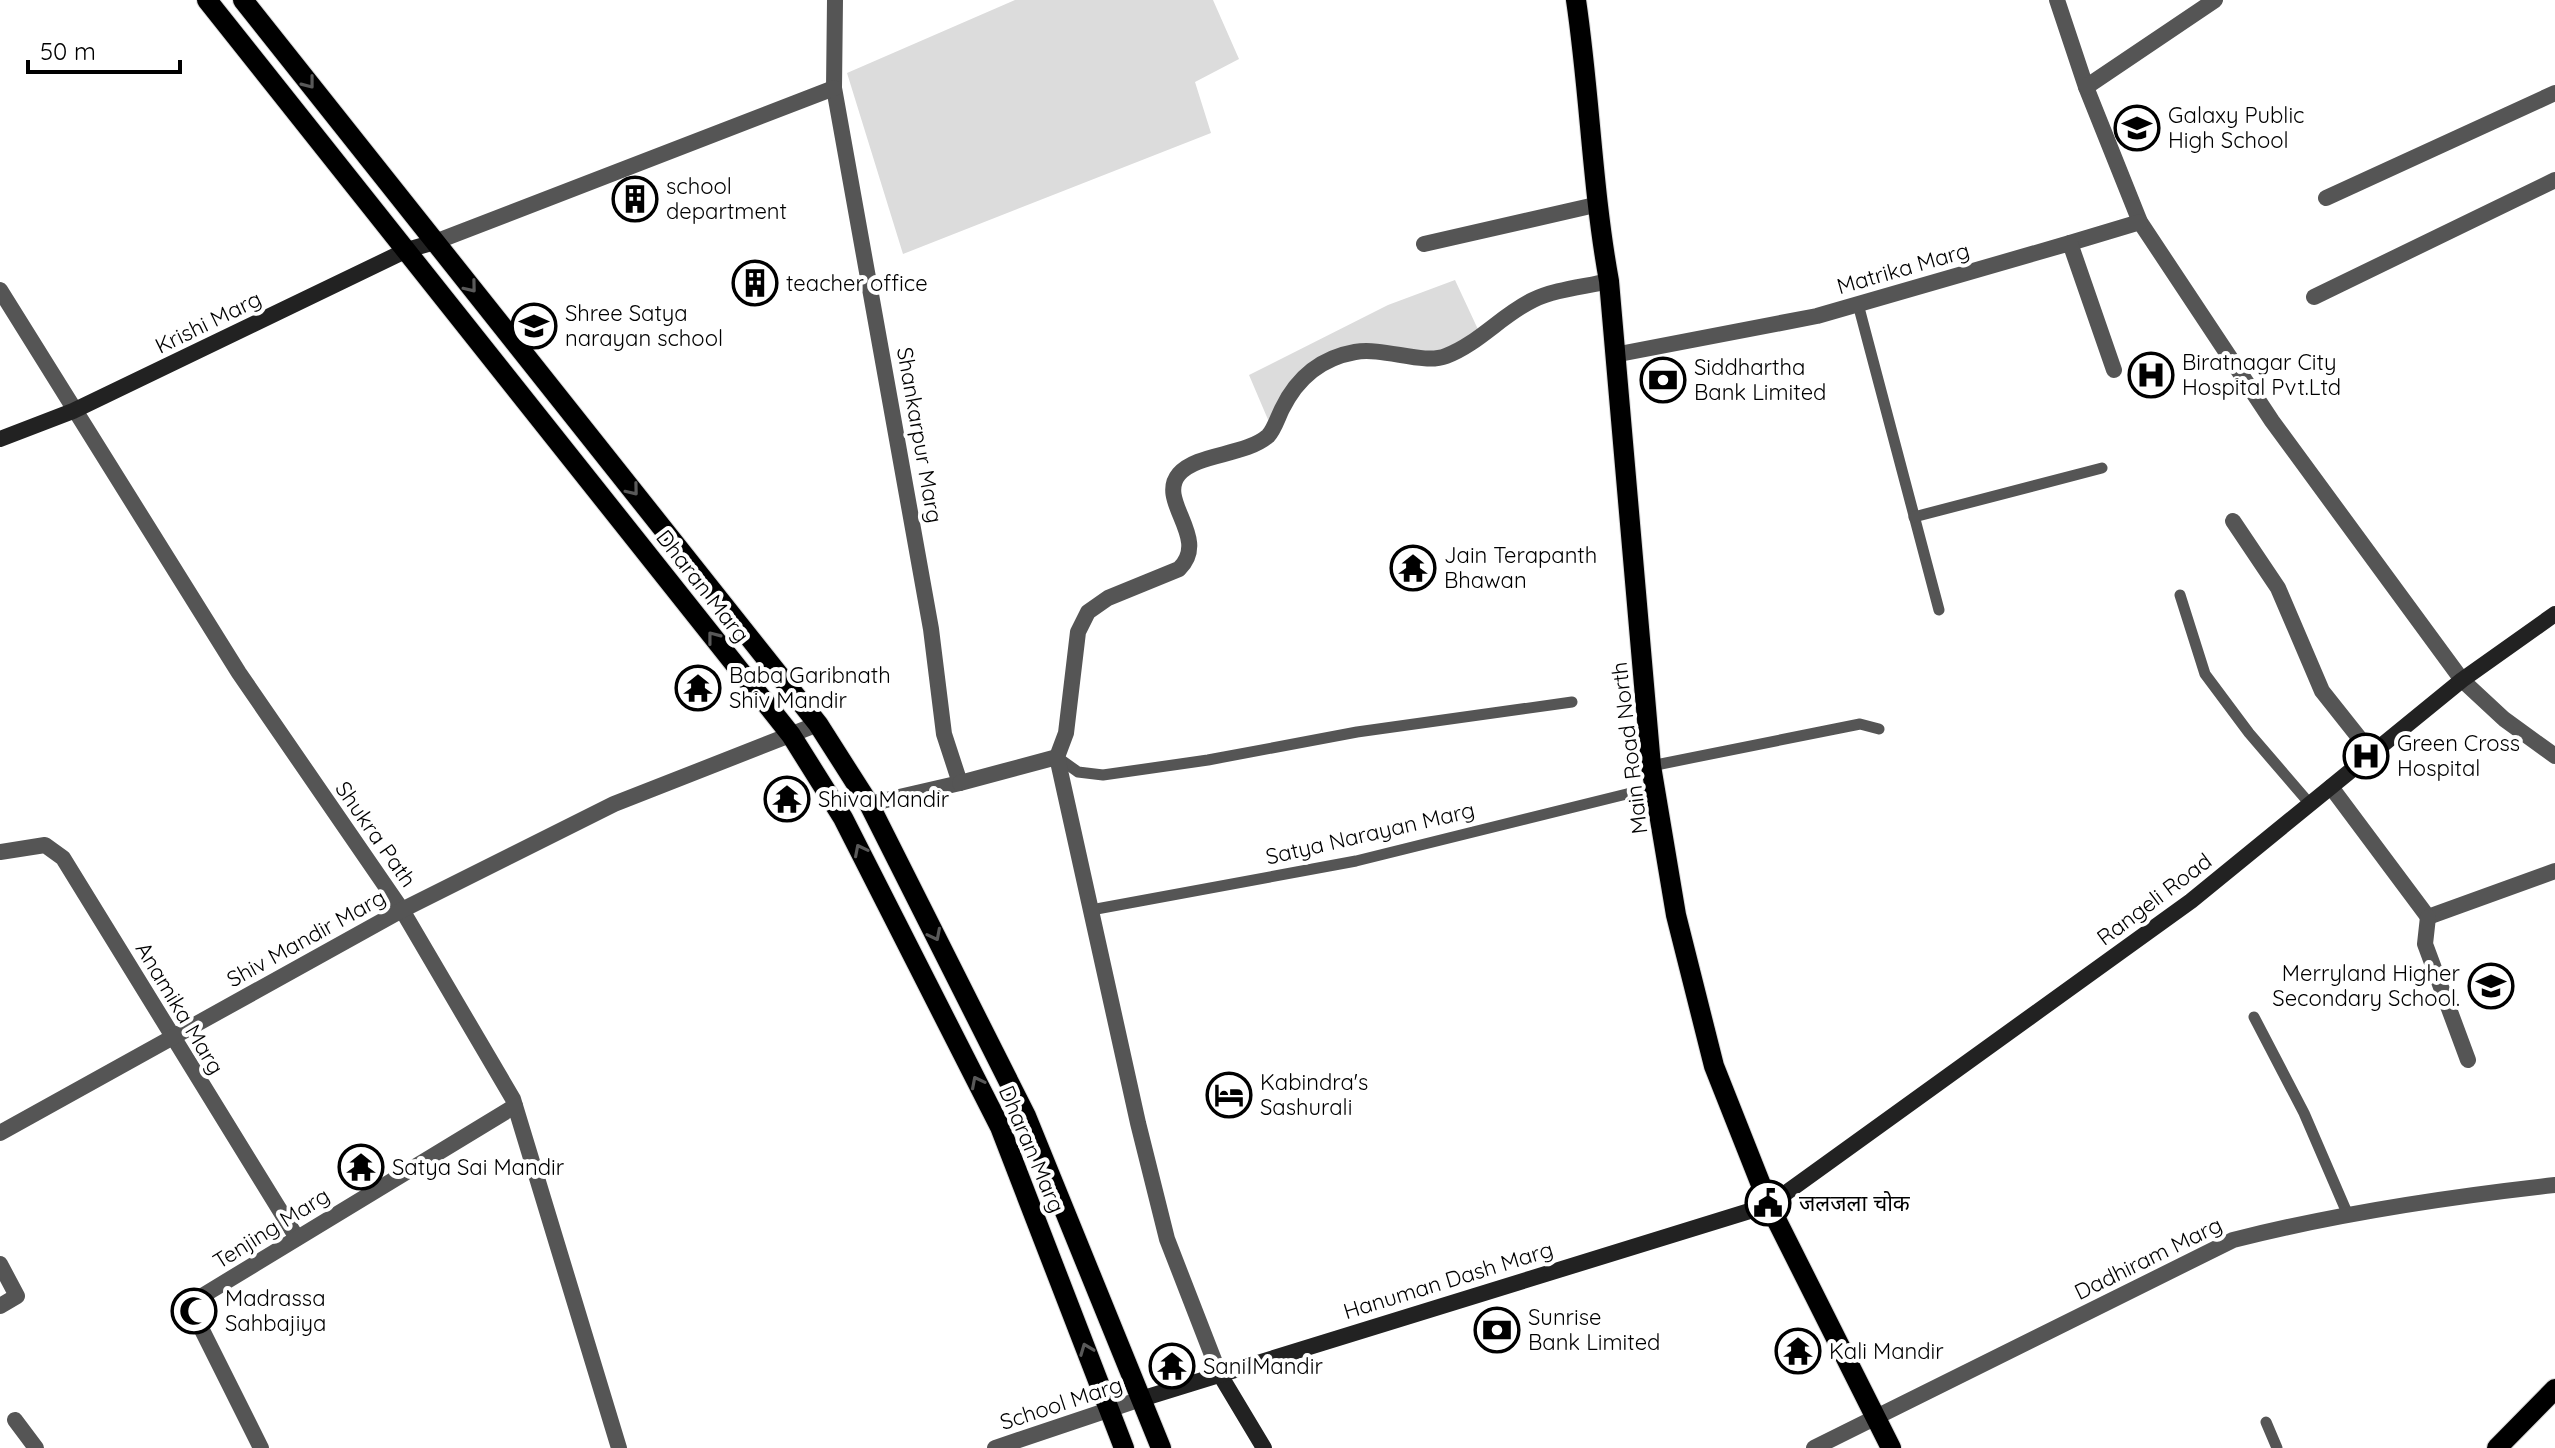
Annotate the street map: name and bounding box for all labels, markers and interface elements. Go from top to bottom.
scale bar [28,24,180,74]
text: 50 m [40,36,96,66]
one-way arrow [299,74,314,88]
place label: Galaxy Public High School [2168,101,2305,154]
school or university icon: Galaxy Public High School [2113,104,2161,152]
place label: school department [666,172,787,225]
building icon: school department [611,175,659,223]
street label: Matrika Marg [1833,236,1973,300]
building icon: teacher office [731,259,779,307]
place label: teacher office [786,269,928,297]
one-way arrow [461,278,475,293]
street label: Krishi Marg [150,284,266,360]
place label: Shree Satya narayan school [565,299,723,352]
school or university icon: Shree Satya narayan school [510,302,558,350]
street label: Shankarpur Marg [891,345,949,525]
place label: Biratnagar City Hospital Pvt.Ltd [2182,348,2341,401]
hospital icon: Biratnagar City Hospital Pvt.Ltd [2127,351,2175,399]
place label: Siddhartha Bank Limited [1694,353,1826,406]
bank icon: Siddhartha Bank Limited [1639,356,1687,404]
one-way arrow [623,481,637,496]
street label: Dharan Marg [650,524,756,648]
place label: Jain Terapanth Bhawan [1444,541,1597,594]
temple icon: Jain Terapanth Bhawan [1389,544,1437,592]
one-way arrow [708,632,723,646]
street label: Main Road North [1605,660,1653,836]
place label: Baba Garibnath Shiv Mandir [729,661,891,714]
temple icon: Baba Garibnath Shiv Mandir [674,664,722,712]
place label: Green Cross Hospital [2397,729,2520,782]
hospital icon: Green Cross Hospital [2342,732,2390,780]
temple icon: Shiva Mandir [763,775,811,823]
street label: Shukra Path [329,776,423,892]
place label: Shiva Mandir [818,785,950,813]
street label: Satya Narayan Marg [1263,795,1477,871]
one-way arrow [854,844,870,859]
street label: Rangeli Road [2091,847,2217,951]
street label: Shiv Mandir Marg [222,883,390,993]
one-way arrow [925,927,941,942]
street label: Anamika Marg [130,937,230,1079]
place label: Merryland Higher Secondary School. [2272,959,2461,1012]
school or university icon: Merryland Higher Secondary School. [2467,962,2515,1010]
place label: Kabindra's Sashurali [1260,1068,1368,1121]
hotel icon: Kabindra's Sashurali [1205,1071,1253,1119]
one-way arrow [972,1076,987,1091]
street label: Dharan Marg [993,1081,1071,1217]
temple icon: Satya Sai Mandir [337,1143,385,1191]
place label: Satya Sai Mandir [392,1153,565,1181]
public building icon: जलजला चोक [1744,1179,1792,1227]
street label: Tenjing Marg [207,1181,335,1275]
place label: जलजला चोक [1799,1189,1911,1217]
street label: Dadhiram Marg [2070,1210,2226,1306]
street label: Hanuman Dash Marg [1340,1235,1556,1325]
place label: Madrassa Sahbajiya [225,1284,326,1337]
mosque icon: Madrassa Sahbajiya [170,1287,218,1335]
place label: Sunrise Bank Limited [1528,1303,1660,1356]
bank icon: Sunrise Bank Limited [1473,1306,1521,1354]
temple icon: Kali Mandir [1774,1327,1822,1375]
place label: Kali Mandir [1829,1337,1944,1365]
temple icon: Sani Mandir [1148,1342,1196,1390]
one-way arrow [1079,1343,1096,1357]
place label: Sani Mandir [1203,1352,1323,1380]
street label: School Marg [996,1370,1126,1436]

